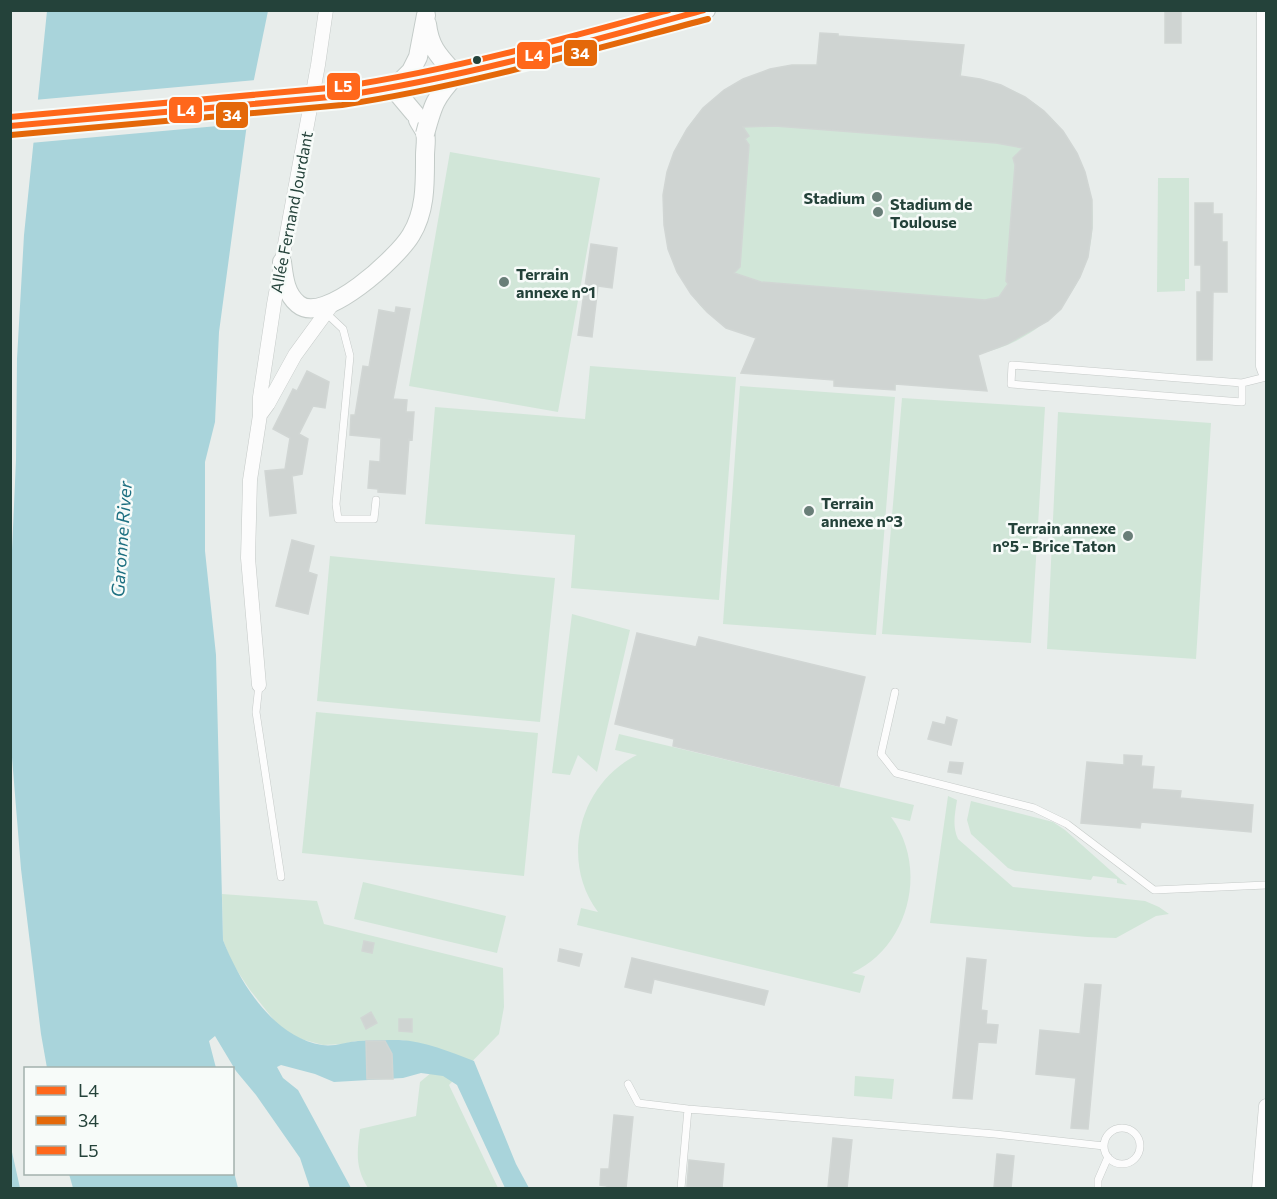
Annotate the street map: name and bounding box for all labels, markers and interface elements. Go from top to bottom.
line badge: 34 [563,39,598,67]
line badge: L4 [516,41,551,70]
text: 34 [570,43,590,62]
text: L4 [524,45,544,64]
unlabelled marker [471,54,483,66]
line badge: L5 [326,72,361,101]
text: L5 [334,76,352,95]
line badge: L4 [168,96,203,124]
text: L4 [176,100,196,119]
line badge: 34 [215,101,249,129]
text: 34 [222,105,242,124]
street label: Allée Fernand Jourdant [266,129,316,294]
place label: Stadium [803,188,865,207]
marker: Stadium [870,190,884,204]
place label: Stadium de Toulouse [890,194,972,231]
marker: Stadium de Toulouse [871,205,885,219]
place label: Terrain annexe n°1 [516,264,596,301]
marker: Terrain annexe n°1 [497,275,511,289]
water label: Garonne River [106,479,136,598]
place label: Terrain annexe n°3 [821,493,903,530]
marker: Terrain annexe n°3 [802,504,816,518]
place label: Terrain annexe n°5 - Brice Taton [993,518,1116,555]
marker: Terrain annexe n°5 - Brice Taton [1121,529,1135,543]
legend [24,1067,234,1175]
text: L4 [78,1079,99,1101]
text: 34 [78,1109,99,1131]
text: L5 [78,1139,99,1161]

